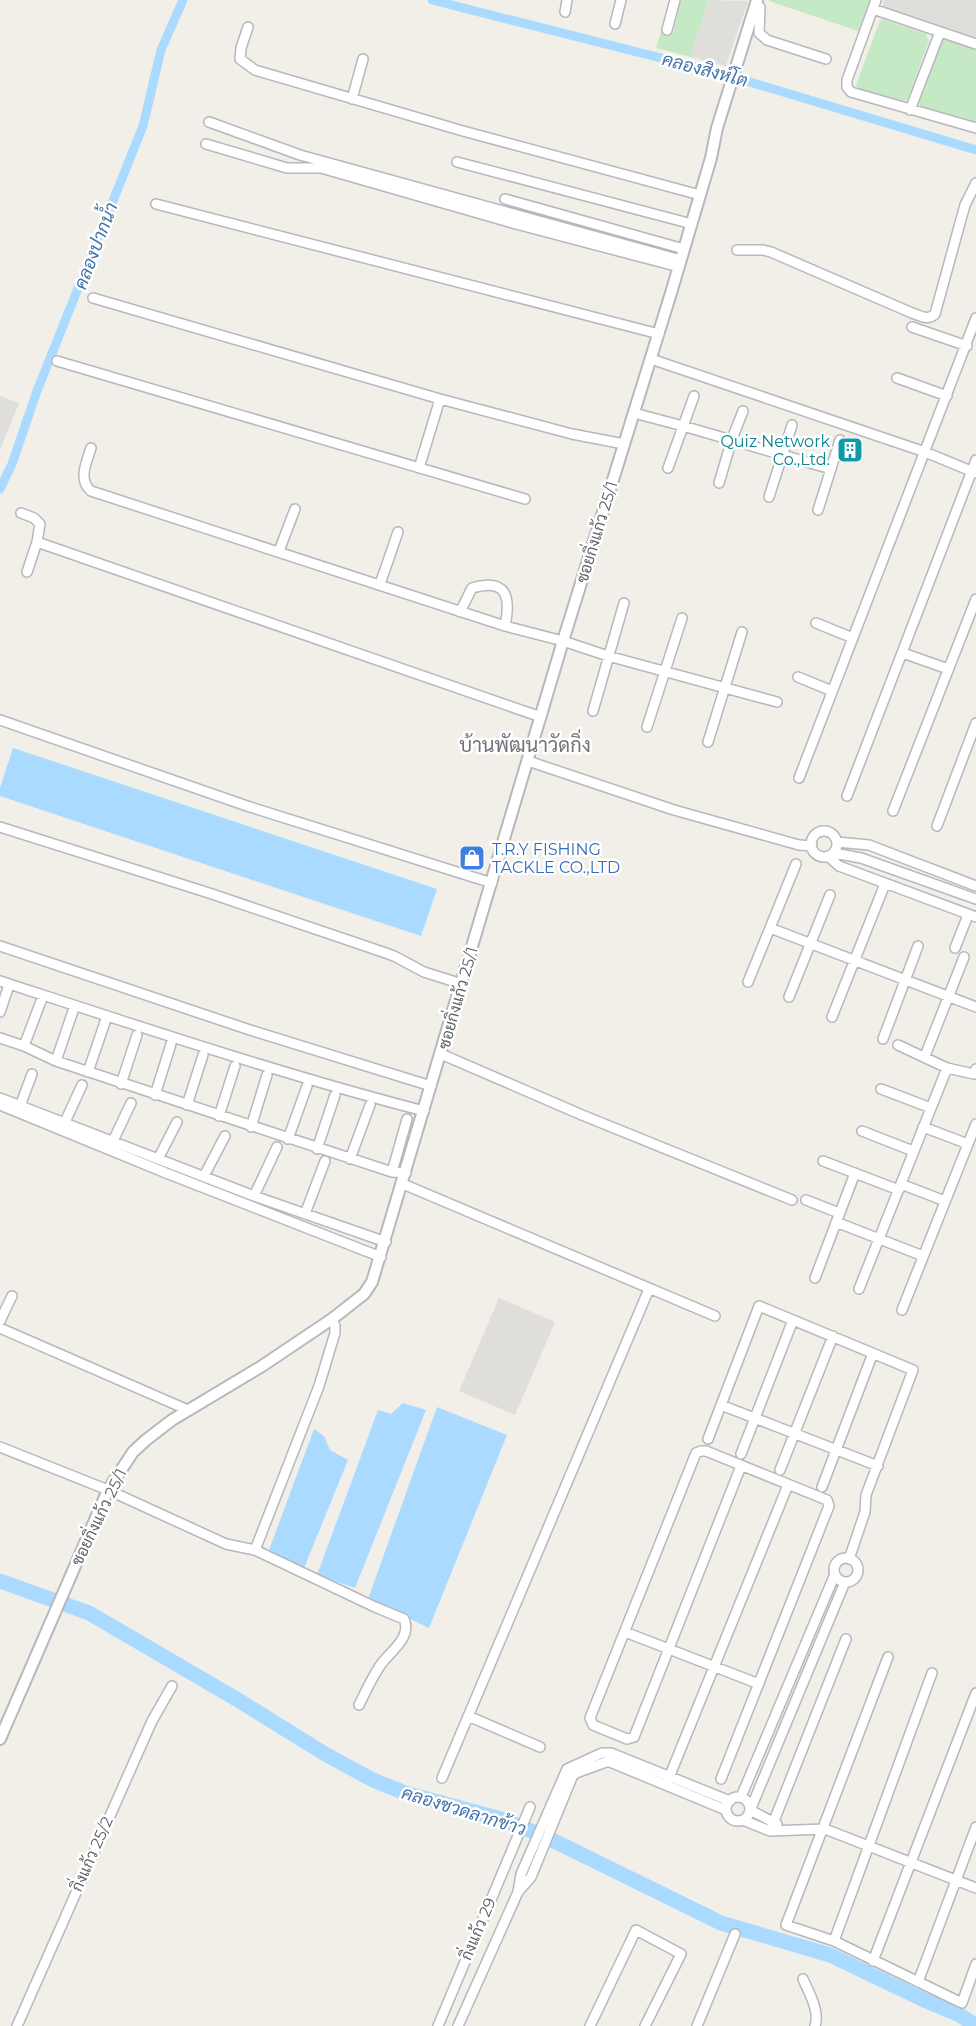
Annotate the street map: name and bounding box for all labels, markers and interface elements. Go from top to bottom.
water label: คลองสิงห์โต [660,46,751,92]
water label: คลองปากน้ำ [65,197,123,292]
place label: Quiz Network Co.,Ltd. [720,432,830,469]
building icon: Quiz Network Co.,Ltd. [835,435,865,465]
street label: ซอยกิ่งแก้ว 25/1 [568,478,622,585]
district label: บ้านพัฒนาวัดกิ่ง [459,729,591,757]
place label: T.R.Y FISHING TACKLE CO.,LTD [492,840,620,877]
shop icon: T.R.Y FISHING TACKLE CO.,LTD [457,843,487,873]
street label: ซอยกิ่งแก้ว 25/1 [430,943,482,1051]
street label: ซอยกิ่งแก้ว 25/1 [64,1464,131,1569]
water label: คลองชวดลากข้าว [399,1781,529,1840]
street label: กิ่งแก้ว 25/2 [63,1812,117,1894]
street label: กิ่งแก้ว 29 [452,1893,500,1963]

